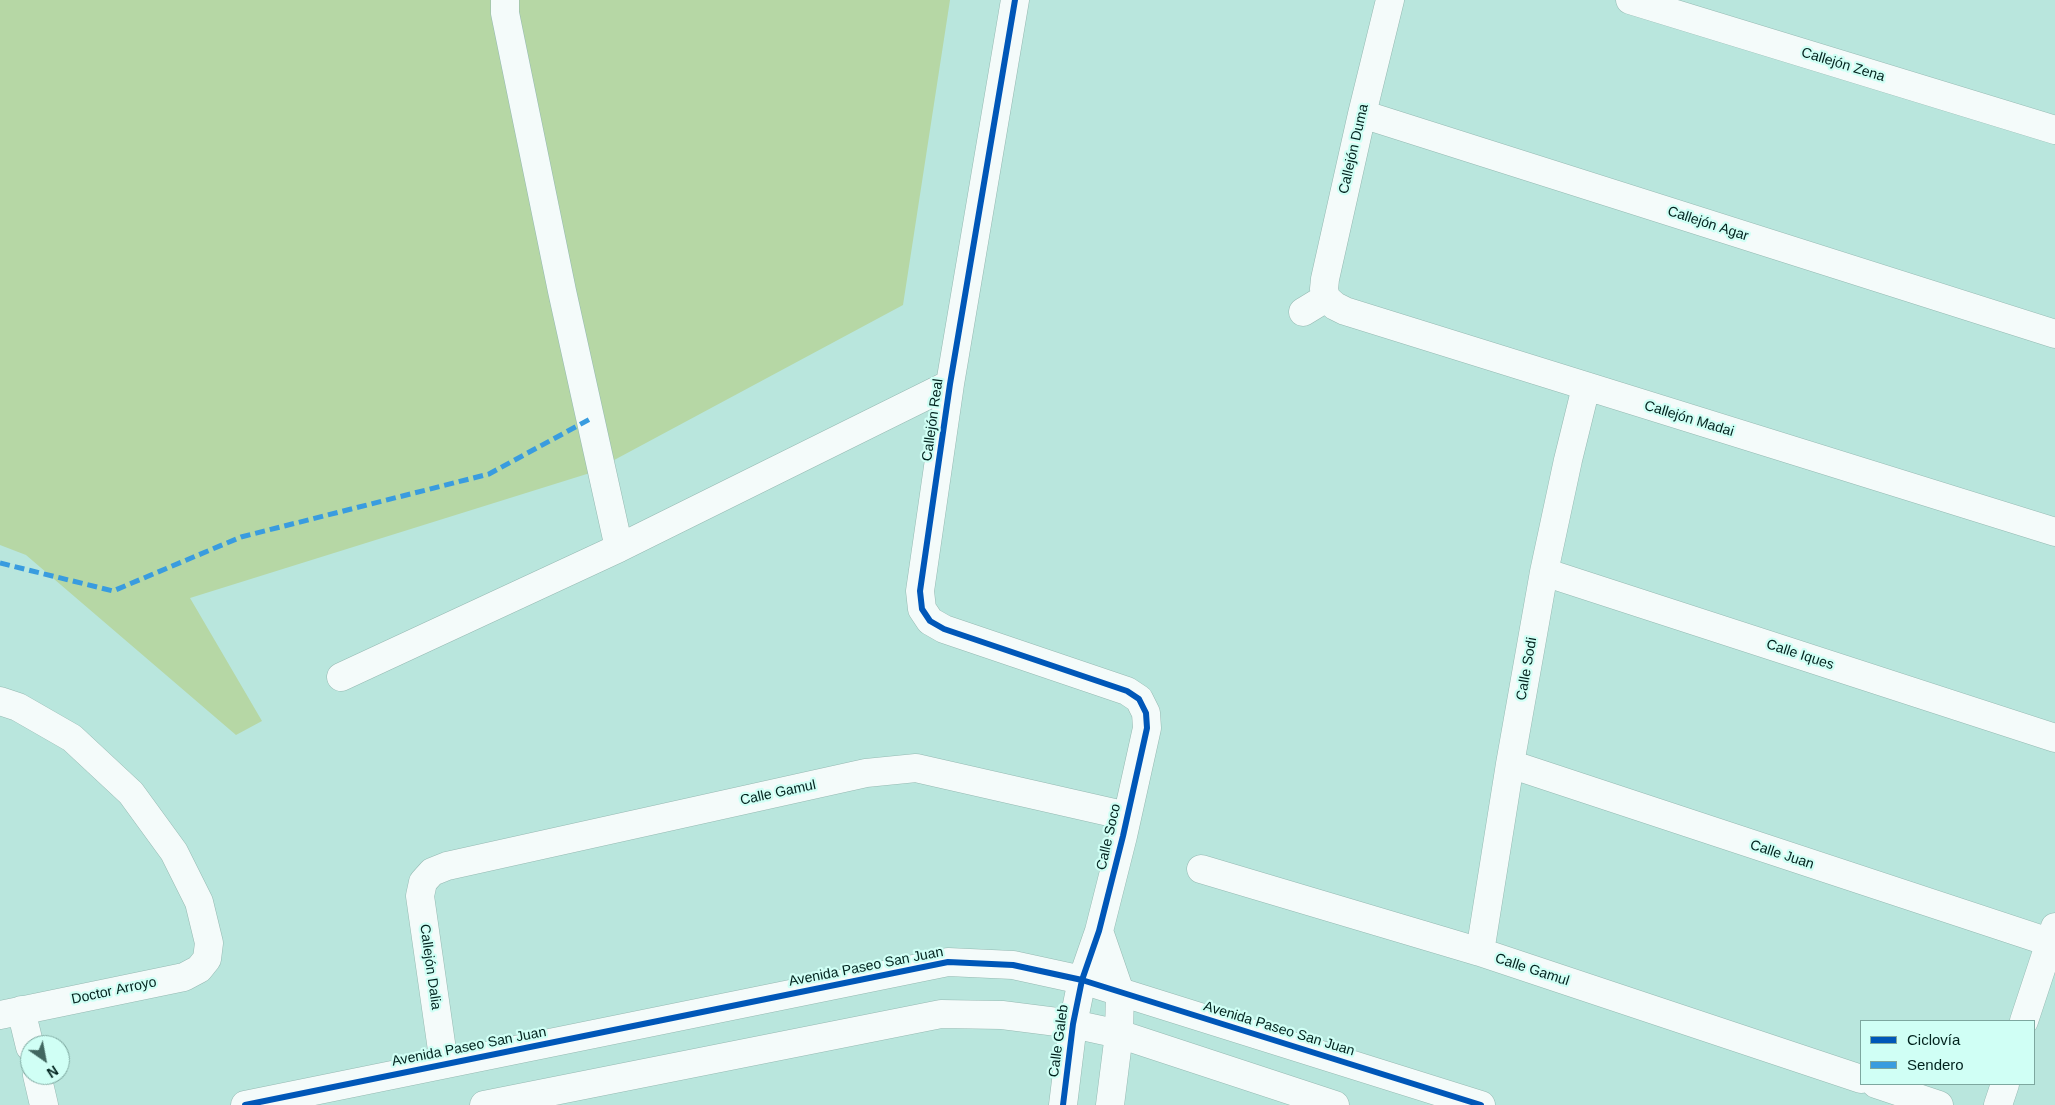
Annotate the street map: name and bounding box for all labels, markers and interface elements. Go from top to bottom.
street label: Callejón Zena [1799,44,1887,86]
street label: Callejón Duma [1335,102,1373,196]
street label: Callejón Agar [1665,203,1751,245]
street label: Callejón Real [919,378,947,462]
street label: Callejón Madai [1642,397,1736,441]
street label: Calle Sodi [1513,636,1541,702]
street label: Calle Iques [1764,636,1836,674]
street label: Calle Gamul [739,777,817,809]
street label: Calle Soco [1093,802,1125,872]
street label: Calle Juan [1748,837,1816,873]
street label: Callejón Dalia [416,923,444,1011]
street label: Avenida Paseo San Juan [787,944,945,990]
street label: Calle Gamul [1493,950,1571,990]
street label: Doctor Arroyo [70,974,158,1008]
street label: Avenida Paseo San Juan [1201,998,1357,1060]
street label: Calle Galeb [1046,1004,1072,1078]
legend [1860,1020,2035,1085]
street label: Avenida Paseo San Juan [390,1024,548,1070]
text: Ciclovía [1907,1031,1960,1048]
north arrow [20,1035,70,1085]
text: Sendero [1907,1056,1964,1073]
text: N [44,1062,61,1081]

